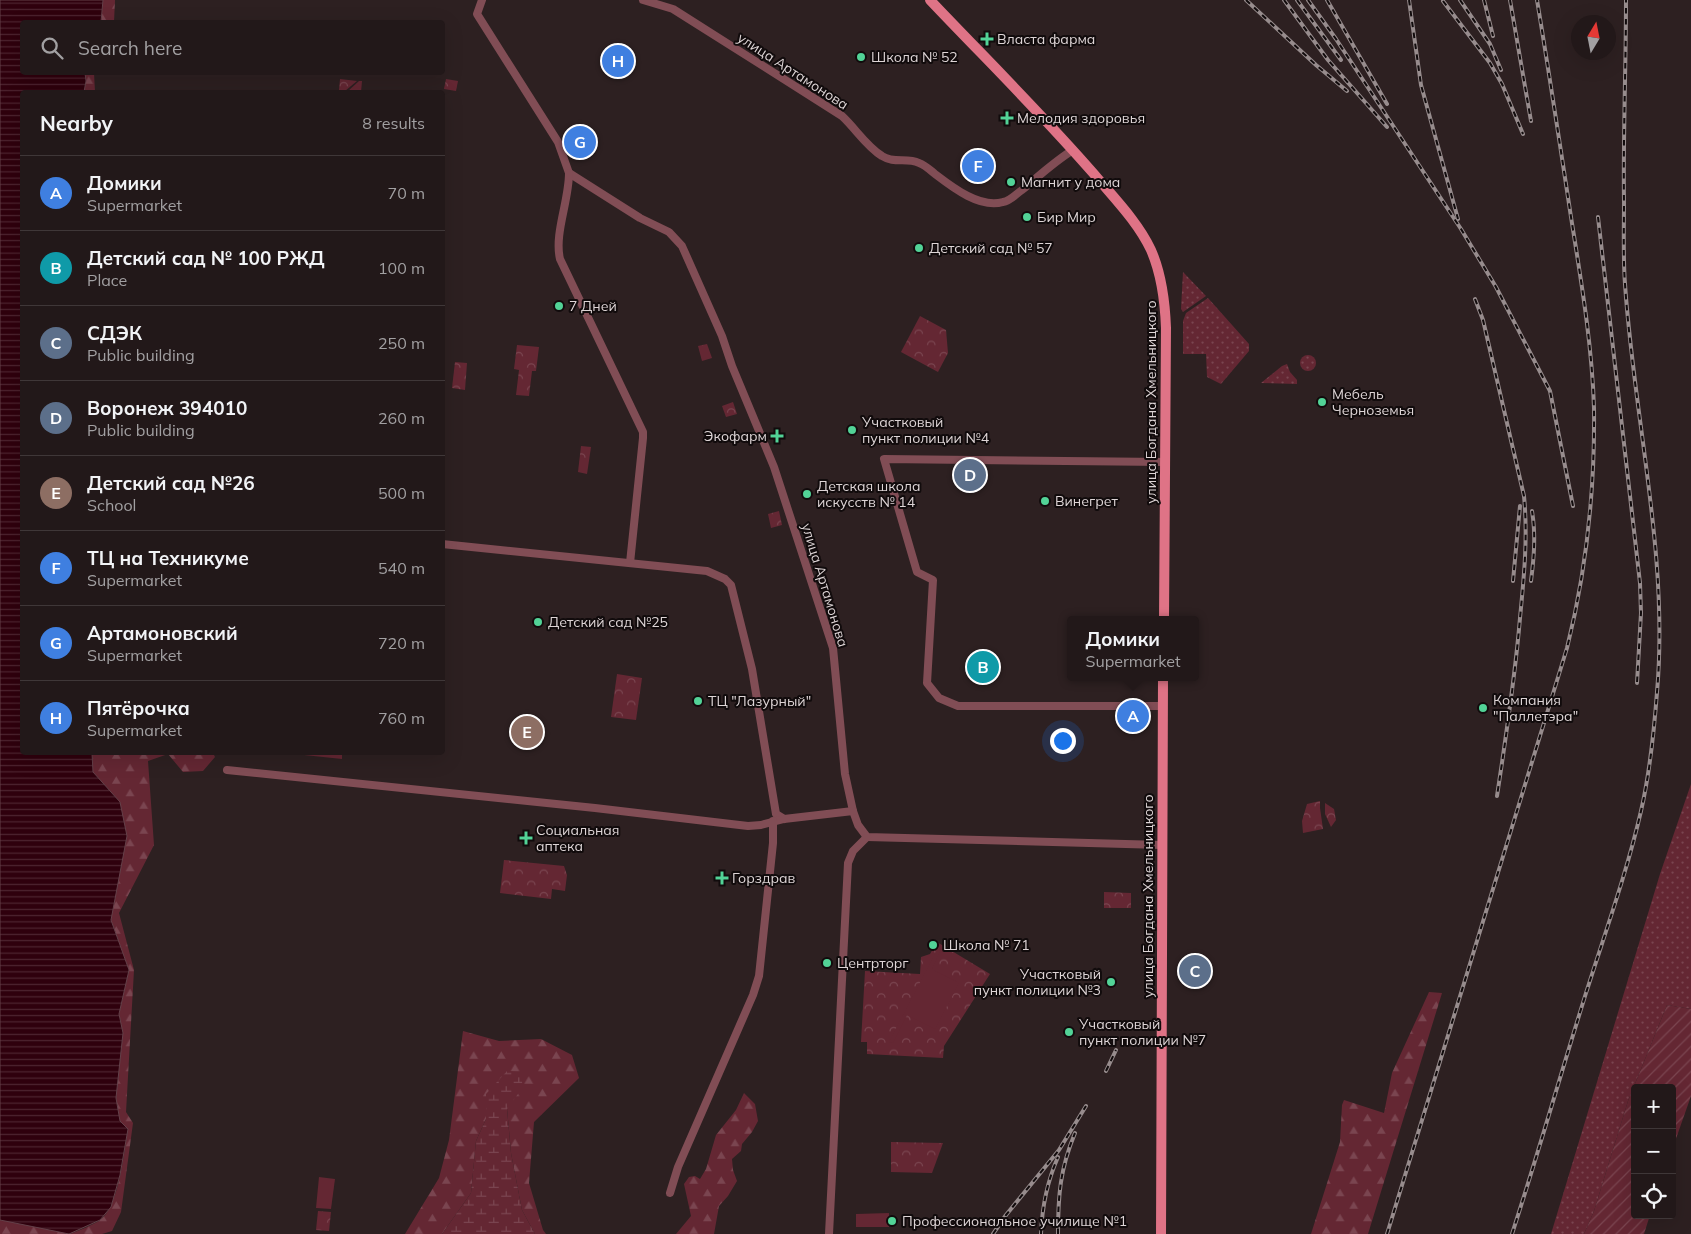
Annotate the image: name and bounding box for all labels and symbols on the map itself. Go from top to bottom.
north arrow [1571,15,1616,60]
street label: улица Артамонова [734,28,852,114]
place label: Власта фарма [997,30,1095,48]
marker: Власта фарма [981,33,993,45]
pin: H [602,42,634,80]
place label: Школа № 52 [871,48,958,66]
marker: Школа № 52 [855,51,867,63]
place label: Мелодия здоровья [1017,109,1145,127]
marker: Мелодия здоровья [1001,112,1013,124]
pin: G [564,123,596,161]
pin: F [962,147,994,185]
place label: Магнит у дома [1021,173,1120,191]
marker: Магнит у дома [1005,176,1017,188]
place label: Бир Мир [1037,208,1096,226]
marker: Бир Мир [1021,211,1033,223]
place label: Детский сад № 57 [929,239,1053,257]
marker: Детский сад № 57 [913,242,925,254]
place label: 7 Дней [569,297,617,315]
marker: 7 Дней [553,300,565,312]
street label: улица Богдана Хмельницкого [1142,300,1160,504]
place label: Мебель Черноземья [1332,385,1414,419]
marker: Мебель Черноземья [1316,396,1328,408]
place label: Участковый пункт полиции №4 [861,413,990,447]
marker: Участковый пункт полиции №4 [846,424,858,436]
place label: Экофарм [704,427,767,445]
marker: Экофарм [771,430,783,442]
pin: D [954,456,986,494]
place label: Детская школа искусств № 14 [817,477,921,511]
marker: Детская школа искусств № 14 [801,488,813,500]
place label: Винегрет [1055,492,1119,510]
marker: Винегрет [1039,495,1051,507]
street label: улица Артамонова [798,521,852,649]
place label: Детский сад №25 [548,613,668,631]
marker: Детский сад №25 [532,616,544,628]
pin: B [967,648,999,686]
place label: Компания "Паллетэра" [1493,691,1578,725]
place label: ТЦ "Лазурный" [708,692,811,710]
marker: ТЦ "Лазурный" [692,695,704,707]
pin: A [1117,697,1149,735]
marker: Компания "Паллетэра" [1477,702,1489,714]
pin: E [511,713,543,751]
your location [1050,728,1076,754]
street label: улица Богдана Хмельницкого [1139,794,1157,998]
place label: Социальная аптека [536,821,620,855]
marker: Социальная аптека [520,832,532,844]
place label: Горздрав [732,869,796,887]
marker: Горздрав [716,872,728,884]
place label: Школа № 71 [943,936,1030,954]
marker: Школа № 71 [927,939,939,951]
pin: C [1179,952,1211,990]
place label: Центрторг [837,954,909,972]
marker: Центрторг [821,957,833,969]
place label: Участковый пункт полиции №3 [974,965,1101,999]
marker: Участковый пункт полиции №3 [1105,976,1117,988]
place label: Участковый пункт полиции №7 [1078,1015,1206,1049]
marker: Участковый пункт полиции №7 [1063,1026,1075,1038]
place label: Профессиональное училище №1 [902,1212,1127,1230]
marker: Профессиональное училище №1 [886,1215,898,1227]

